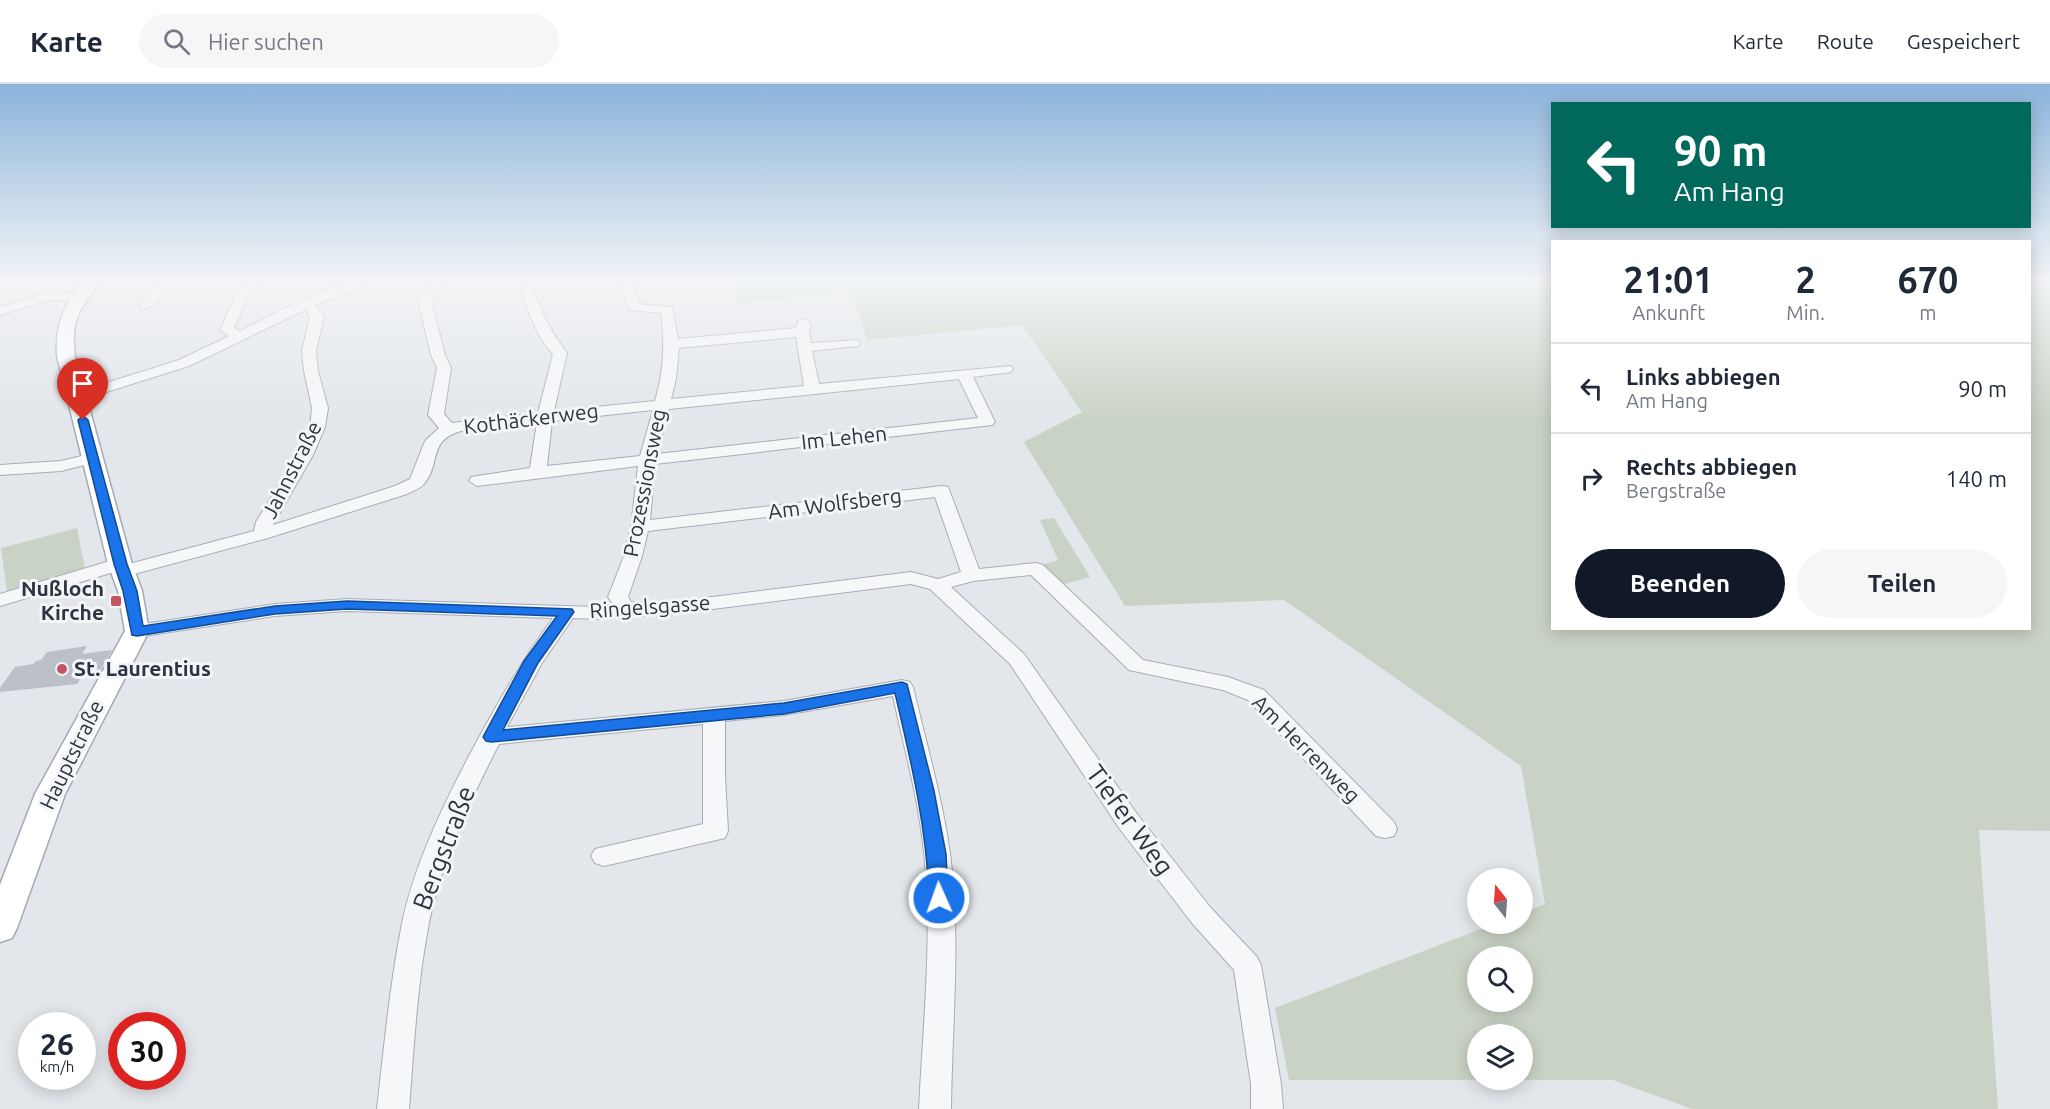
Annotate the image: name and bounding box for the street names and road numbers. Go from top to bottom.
street label: Kothäckerweg [462,398,600,438]
street label: Prozessionsweg [618,407,670,559]
street label: Jahnstraße [256,417,326,522]
street label: Im Lehen [800,421,888,453]
street label: Am Wolfsberg [767,483,903,523]
street label: Ringelsgasse [589,590,711,622]
street label: Am Herrenweg [1248,690,1365,807]
street label: Hauptstraße [34,696,108,813]
street label: Tiefer Weg [1081,759,1180,880]
street label: Bergstraße [407,782,480,914]

